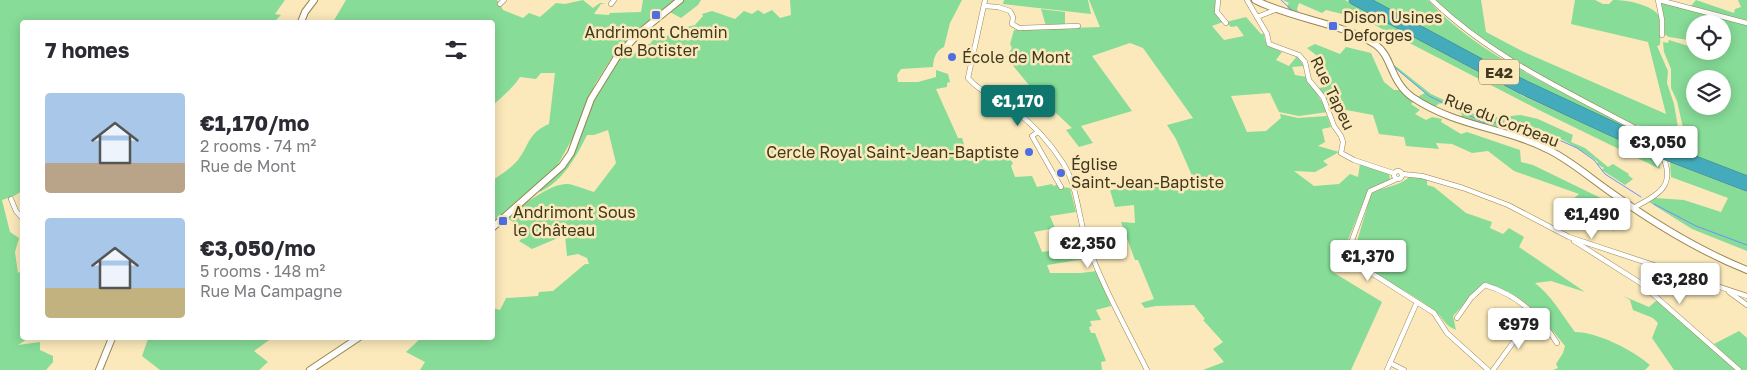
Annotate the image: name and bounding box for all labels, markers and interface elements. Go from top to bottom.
place label: Dison Usines Deforges [1343,7,1442,45]
marker: Andrimont Chemin de Botister [650,9,662,21]
map controls [1686,15,1731,115]
button: locate [1686,15,1731,60]
marker: Dison Usines Deforges [1327,20,1339,32]
place label: Andrimont Chemin de Botister [584,22,728,60]
icon: filters [442,36,470,64]
text: 7 homes [45,37,130,63]
place label: École de Mont [962,47,1071,67]
marker: École de Mont [946,51,958,63]
street label: Rue Tapeu [1307,53,1359,133]
road number: E42 [1479,60,1519,84]
button: layers [1686,70,1731,115]
pin: €1,170 [977,84,1059,127]
street label: Rue du Corbeau [1442,89,1562,151]
text: €1,170 [992,91,1044,111]
text: €1,170/mo [200,110,309,136]
icon: home [85,113,145,173]
pin: €3,050 [1617,126,1699,168]
text: €3,050 [1630,132,1686,152]
text: 2 rooms · 74 m² [200,136,316,156]
place label: Cercle Royal Saint-Jean-Baptiste [766,142,1019,162]
marker: Cercle Royal Saint-Jean-Baptiste [1023,146,1035,158]
place label: Église Saint-Jean-Baptiste [1071,154,1224,192]
text: Rue de Mont [200,156,296,176]
marker: Église Saint-Jean-Baptiste [1055,167,1067,179]
pin: €1,490 [1551,198,1633,240]
place label: Andrimont Sous le Château [513,202,636,240]
text: €1,490 [1564,204,1620,224]
marker: Andrimont Sous le Château [497,215,509,227]
pin: €2,350 [1047,226,1129,269]
text: €2,350 [1060,233,1116,253]
text: €3,050/mo [200,235,316,261]
icon: home [85,238,145,298]
pin: €1,370 [1327,240,1409,282]
text: €1,370 [1341,246,1395,266]
text: 5 rooms · 148 m² [200,261,325,281]
pin: €3,280 [1639,262,1721,305]
text: €3,280 [1652,269,1708,289]
text: Rue Ma Campagne [200,281,342,301]
pin: €979 [1489,308,1549,350]
text: €979 [1499,314,1539,334]

